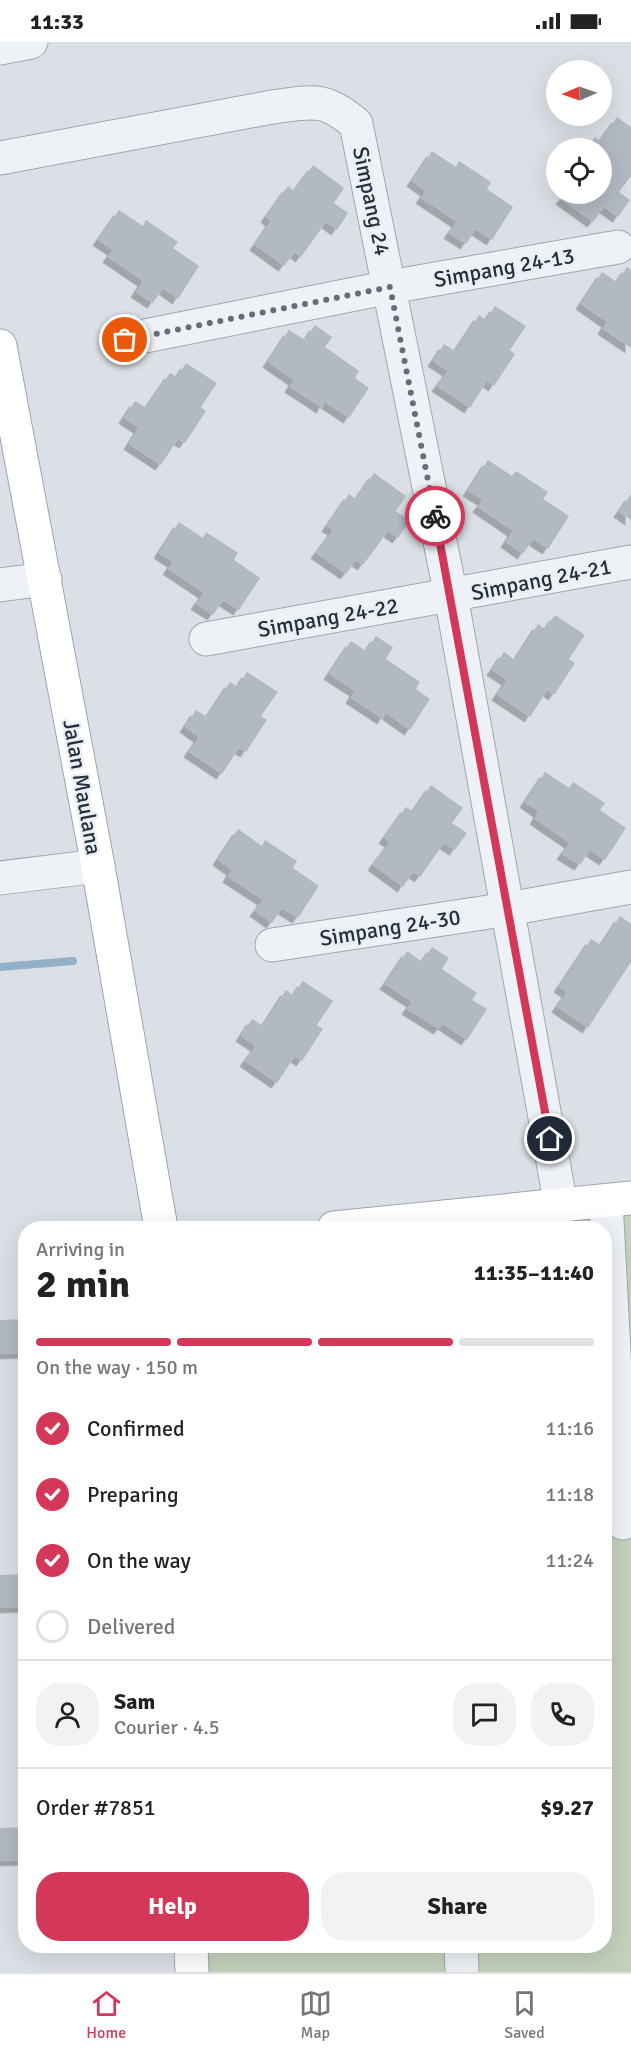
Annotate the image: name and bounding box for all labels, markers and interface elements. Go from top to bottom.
text: 11:33 [30,8,84,35]
north arrow [546,60,612,126]
map controls [546,60,612,204]
button: locate [546,138,612,204]
street label: Simpang 24 [347,144,396,258]
street label: Simpang 24-13 [432,242,576,293]
pin [99,314,150,365]
icon: bag [108,323,141,356]
courier [405,486,465,546]
icon: bike [419,500,452,533]
street label: Simpang 24-21 [469,553,613,606]
street label: Simpang 24-22 [256,592,400,643]
street label: Jalan Maulana [57,717,108,857]
street label: Simpang 24-30 [318,903,462,952]
pin [524,1113,575,1164]
icon: home [533,1122,566,1155]
text: Arriving in [36,1237,125,1262]
text: 11:35–11:40 [474,1259,594,1286]
text: 2 min [36,1260,130,1308]
text: On the way · 150 m [36,1355,198,1380]
icon: check [36,1412,69,1445]
text: Confirmed [87,1415,185,1442]
text: 11:16 [545,1416,594,1441]
icon: check [36,1478,69,1511]
text: Preparing [87,1481,179,1508]
text: 11:18 [545,1482,594,1507]
icon: check [36,1544,69,1577]
text: On the way [87,1547,191,1574]
text: 11:24 [545,1548,594,1573]
text: Delivered [87,1613,175,1640]
button: person [36,1683,99,1746]
button: chat [453,1683,516,1746]
button: phone [531,1683,594,1746]
text: Sam [114,1688,155,1715]
text: Courier · 4.5 [114,1715,220,1740]
text: Order #7851 [36,1794,156,1821]
text: $9.27 [540,1794,594,1821]
button: Help [36,1872,309,1941]
button: Share [321,1872,594,1941]
tab: Home [86,1987,126,2043]
tab: Map [299,1987,332,2043]
tab: Saved [504,1987,545,2043]

